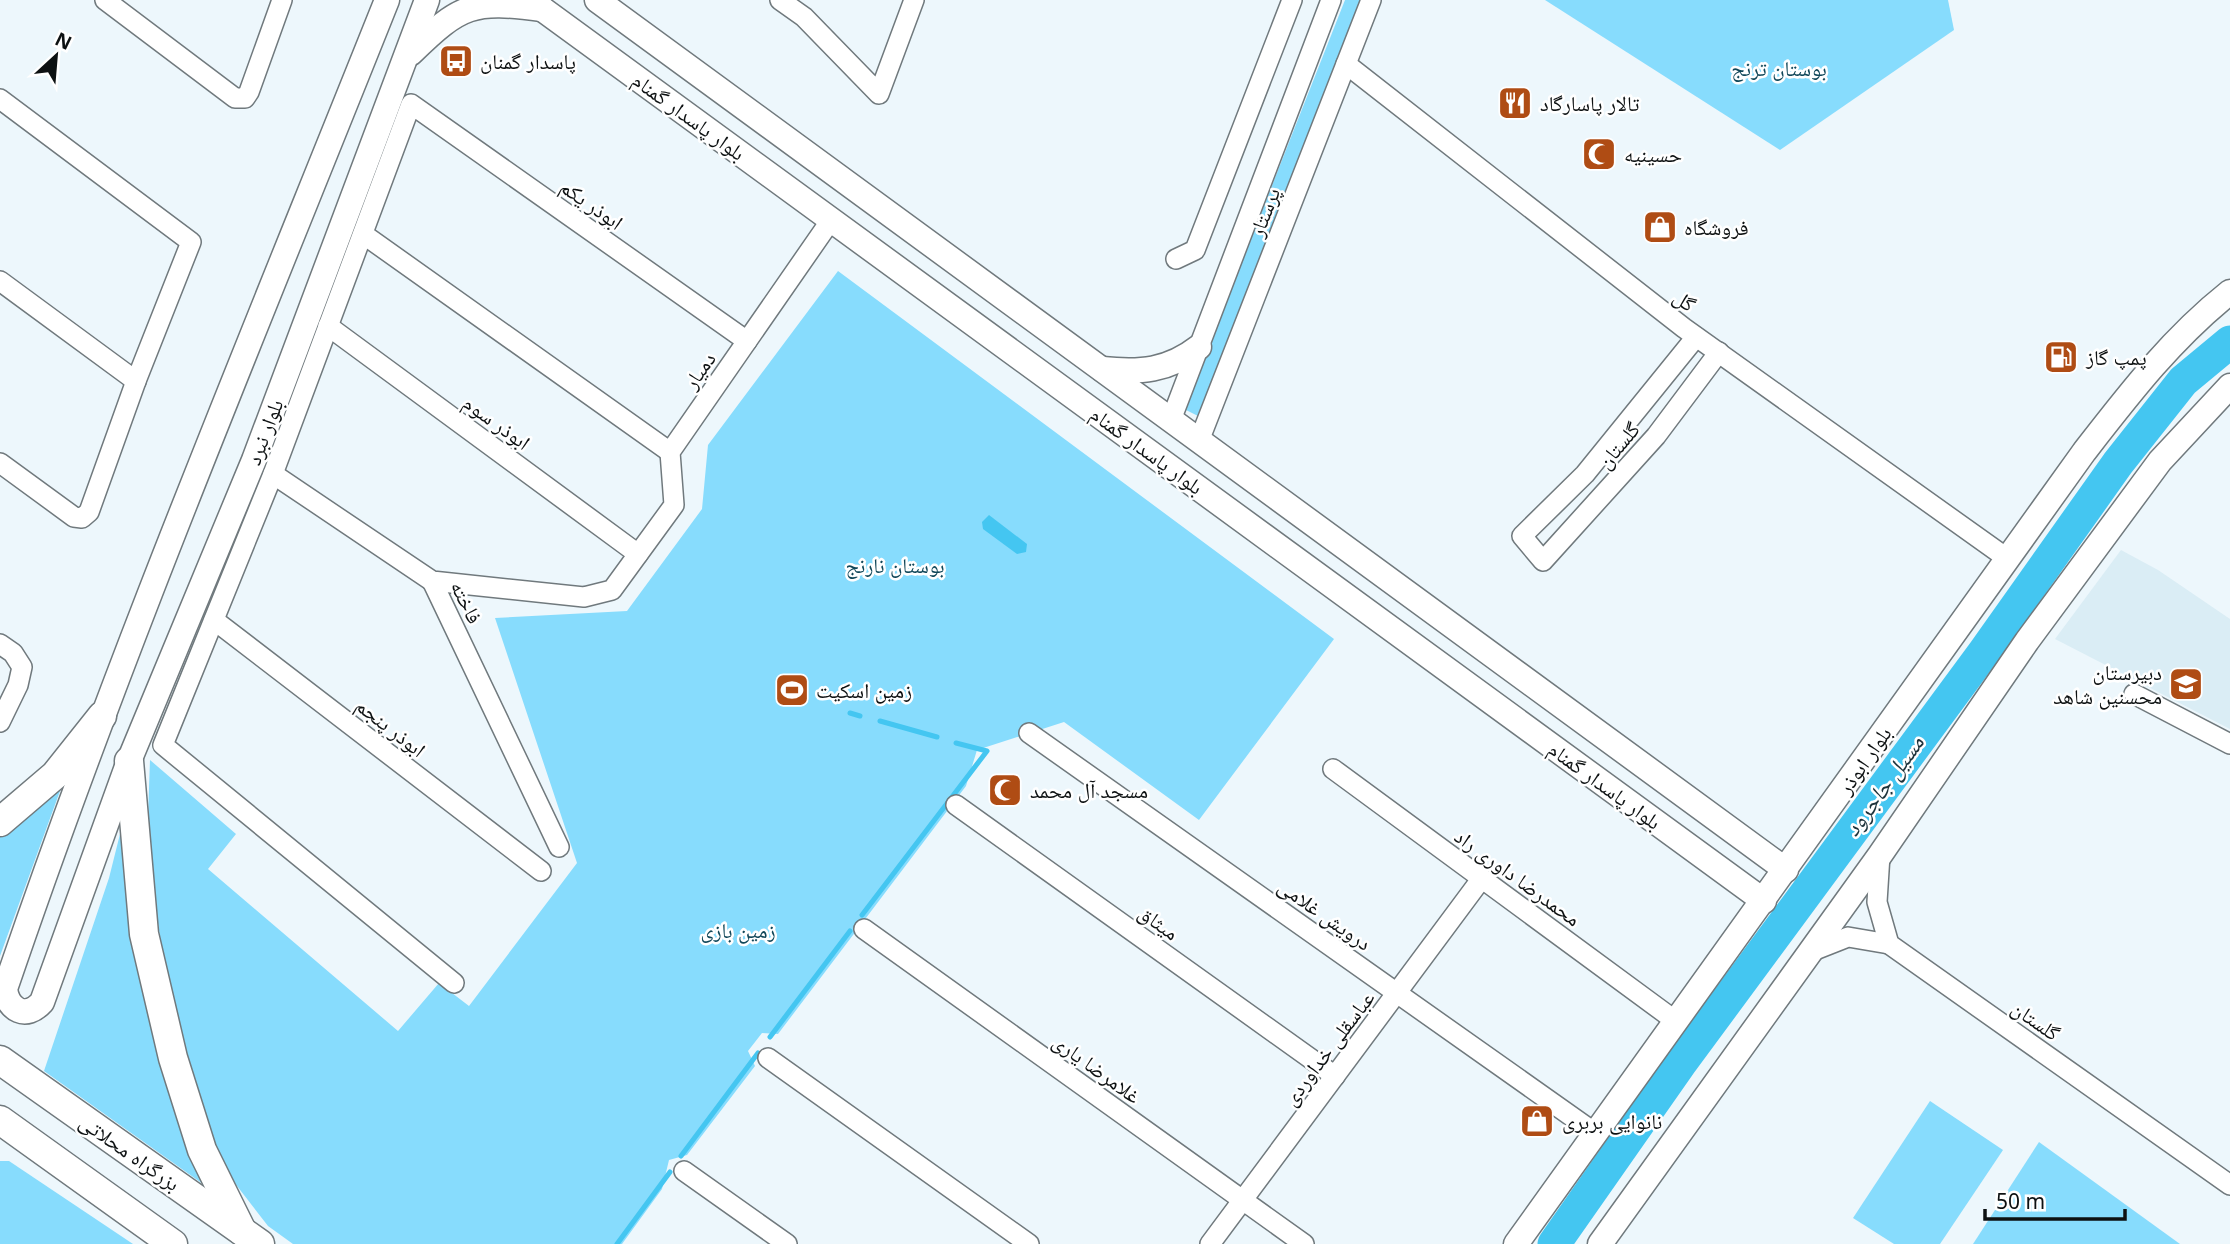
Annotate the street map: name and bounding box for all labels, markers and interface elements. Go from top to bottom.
north arrow [21,21,91,91]
text: N [51,26,76,56]
bus stop icon: پاسدار گمنان [437,42,475,80]
place label: پاسدار گمنان [480,47,576,75]
park label: بوستان ترنج [1731,54,1827,82]
street label: بلوار پاسدار گمنام [626,66,751,167]
restaurant icon: تالار پاسارگاد [1496,84,1534,122]
place label: تالار پاسارگاد [1540,89,1639,117]
mosque icon: حسینیه [1580,135,1618,173]
place label: حسینیه [1624,140,1682,168]
street label: ابوذر یکم [554,172,629,237]
street label: پرستار [1242,183,1286,242]
shop icon: فروشگاه [1641,208,1679,246]
place label: فروشگاه [1684,213,1748,241]
street label: گل [1668,282,1702,318]
fuel station icon: پمپ گاز [2042,338,2080,376]
place label: پمپ گاز [2085,343,2147,371]
street label: دمیار [676,346,722,395]
street label: ابوذر سوم [457,388,536,457]
street label: بلوار نبرد [239,395,289,469]
street label: بلوار پاسدار گمنام [1084,400,1209,501]
street label: گلستان [1590,415,1646,474]
park label: بوستان نارنج [845,551,945,579]
street label: فاخته [445,576,489,628]
place label: دبیرستان محسنین شاهد [2053,658,2162,710]
school or university icon: دبیرستان محسنین شاهد [2167,665,2205,703]
sports icon: زمین اسکیت [773,671,811,709]
place label: زمین اسکیت [816,676,912,704]
street label: ابوذر پنجم [350,691,432,764]
street label: بلوار ابوذر [1830,721,1897,800]
water label: مسیل جاجرود [1835,727,1931,842]
street label: بلوار پاسدار گمنام [1542,735,1667,836]
mosque icon: مسجد آل محمد [986,771,1024,809]
place label: مسجد آل محمد [1030,776,1148,804]
street label: محمدرضا داوری راد [1449,822,1587,932]
street label: درویش غلامی [1273,872,1377,956]
street label: میثاق [1133,898,1185,946]
park label: زمین بازی [700,916,776,944]
street label: عباسقلی خداوردی [1276,985,1381,1111]
street label: گلستان [2006,993,2066,1047]
street label: غلامرضا یاری [1047,1027,1147,1110]
shop icon: نانوایی بربری [1518,1102,1556,1140]
street label: بزرگراه محلاتی [74,1107,186,1197]
place label: نانوایی بربری [1562,1107,1662,1135]
scale bar [1985,1178,2125,1222]
text: 50 m [1996,1187,2045,1215]

